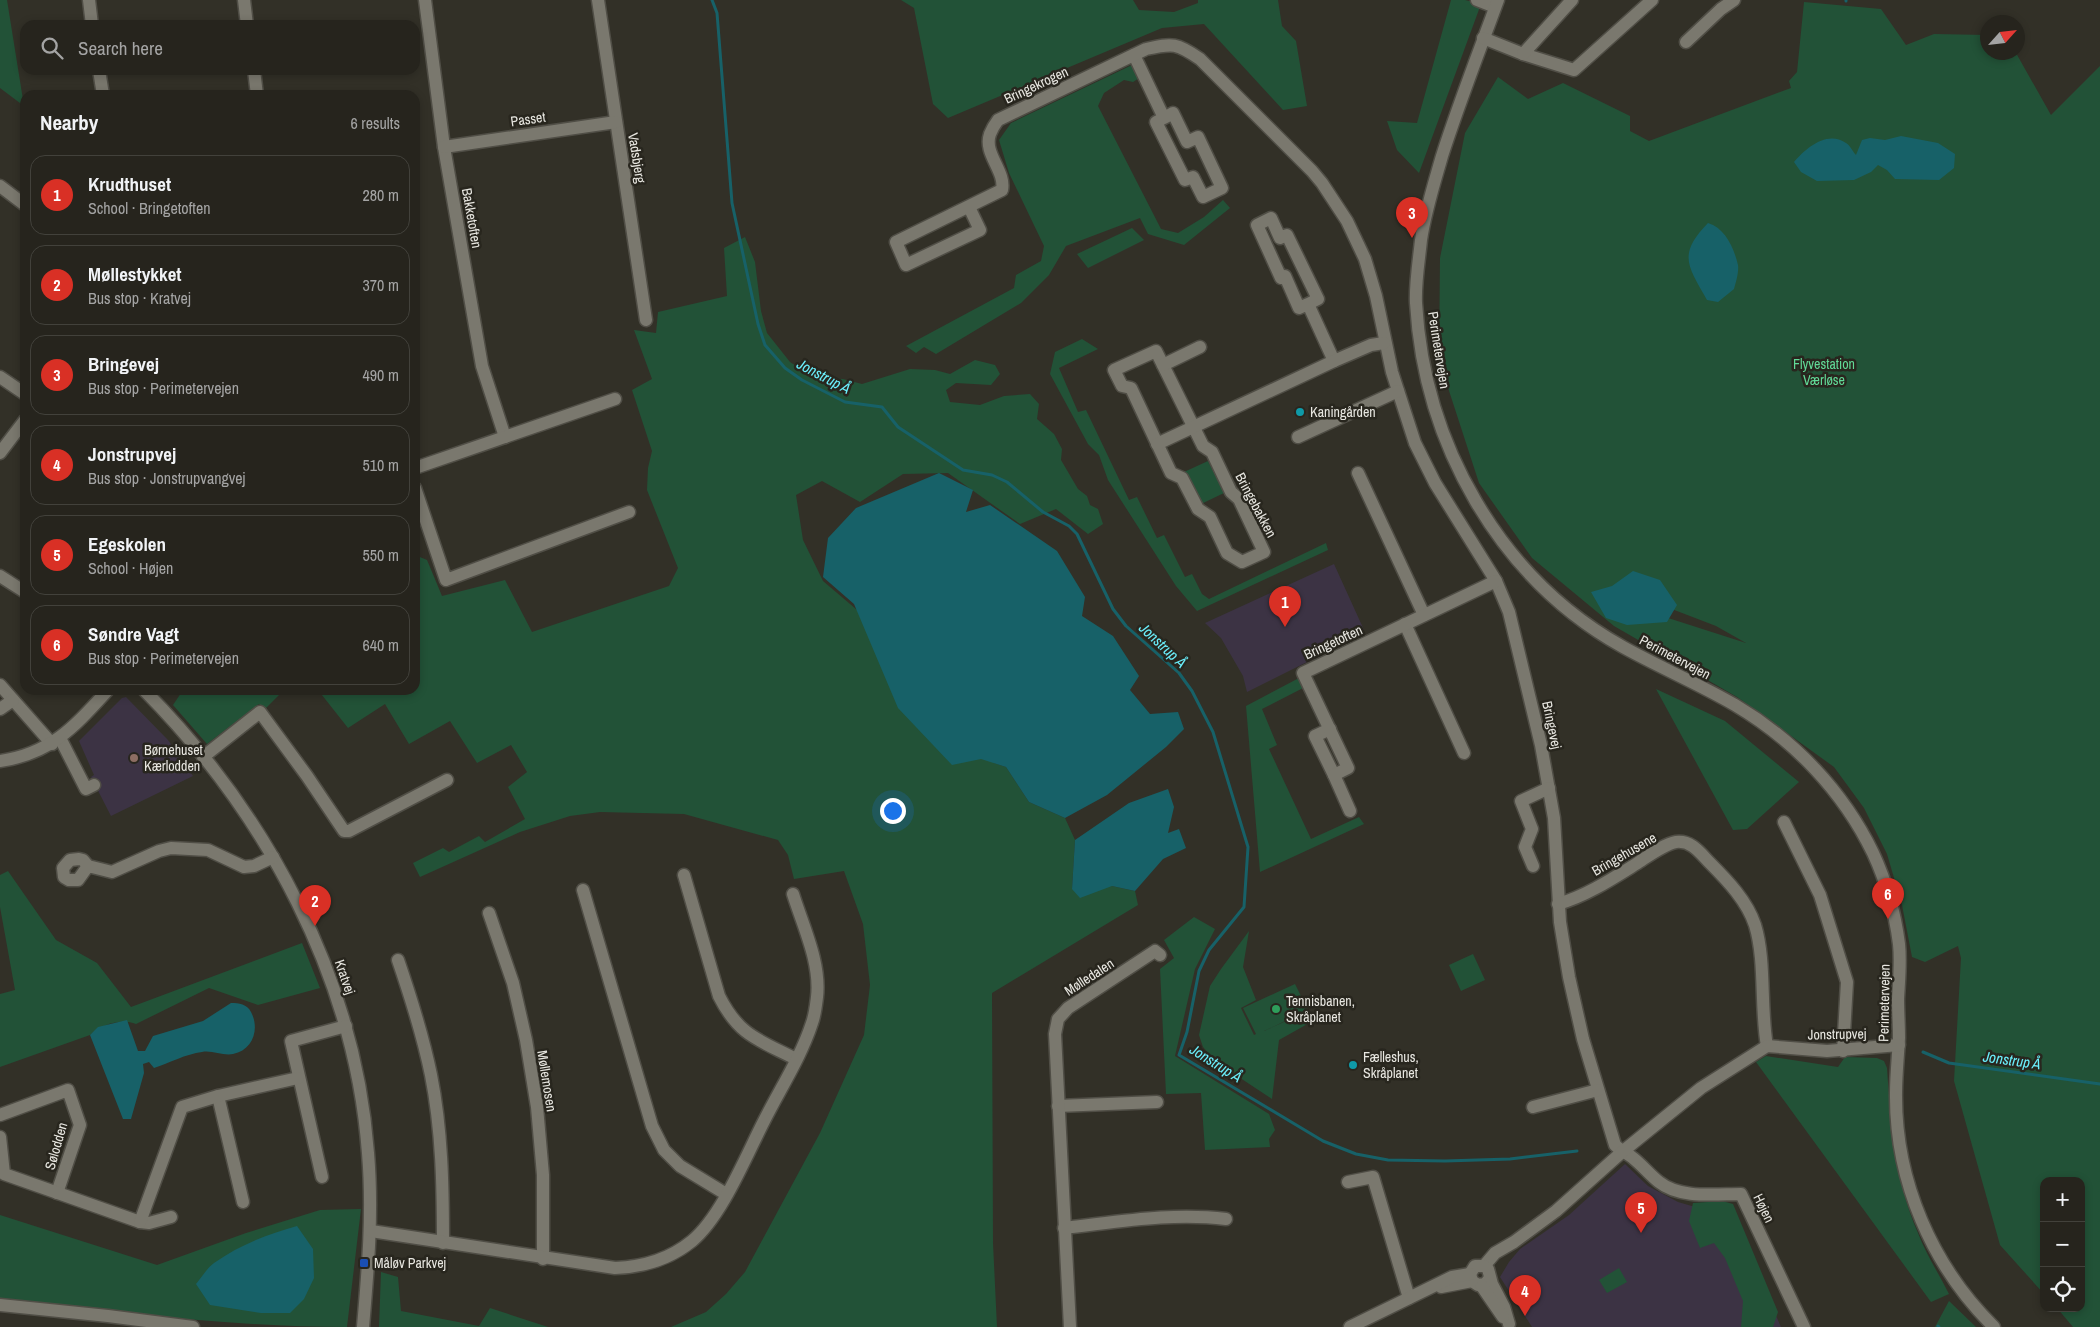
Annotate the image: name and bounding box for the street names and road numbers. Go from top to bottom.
street label: Bringekrogen [1001,62,1071,108]
street label: Passet [509,108,547,130]
street label: Vadsbjerg [624,131,650,185]
street label: Bakketoften [458,187,486,249]
street label: Perimetervejen [1424,310,1454,390]
street label: Bringebakken [1231,469,1281,541]
street label: Bringetoften [1301,621,1365,663]
street label: Perimetervejen [1636,631,1714,683]
street label: Bringevej [1538,699,1566,751]
street label: Bringehusene [1589,828,1659,880]
street label: Mølledalen [1061,954,1117,1000]
street label: Kratvej [331,957,359,997]
street label: Perimetervejen [1874,964,1894,1042]
street label: Jonstrupvej [1807,1024,1867,1044]
street label: Møllemosen [533,1049,561,1113]
street label: Sølodden [41,1120,71,1172]
street label: Højen [1749,1191,1779,1225]

